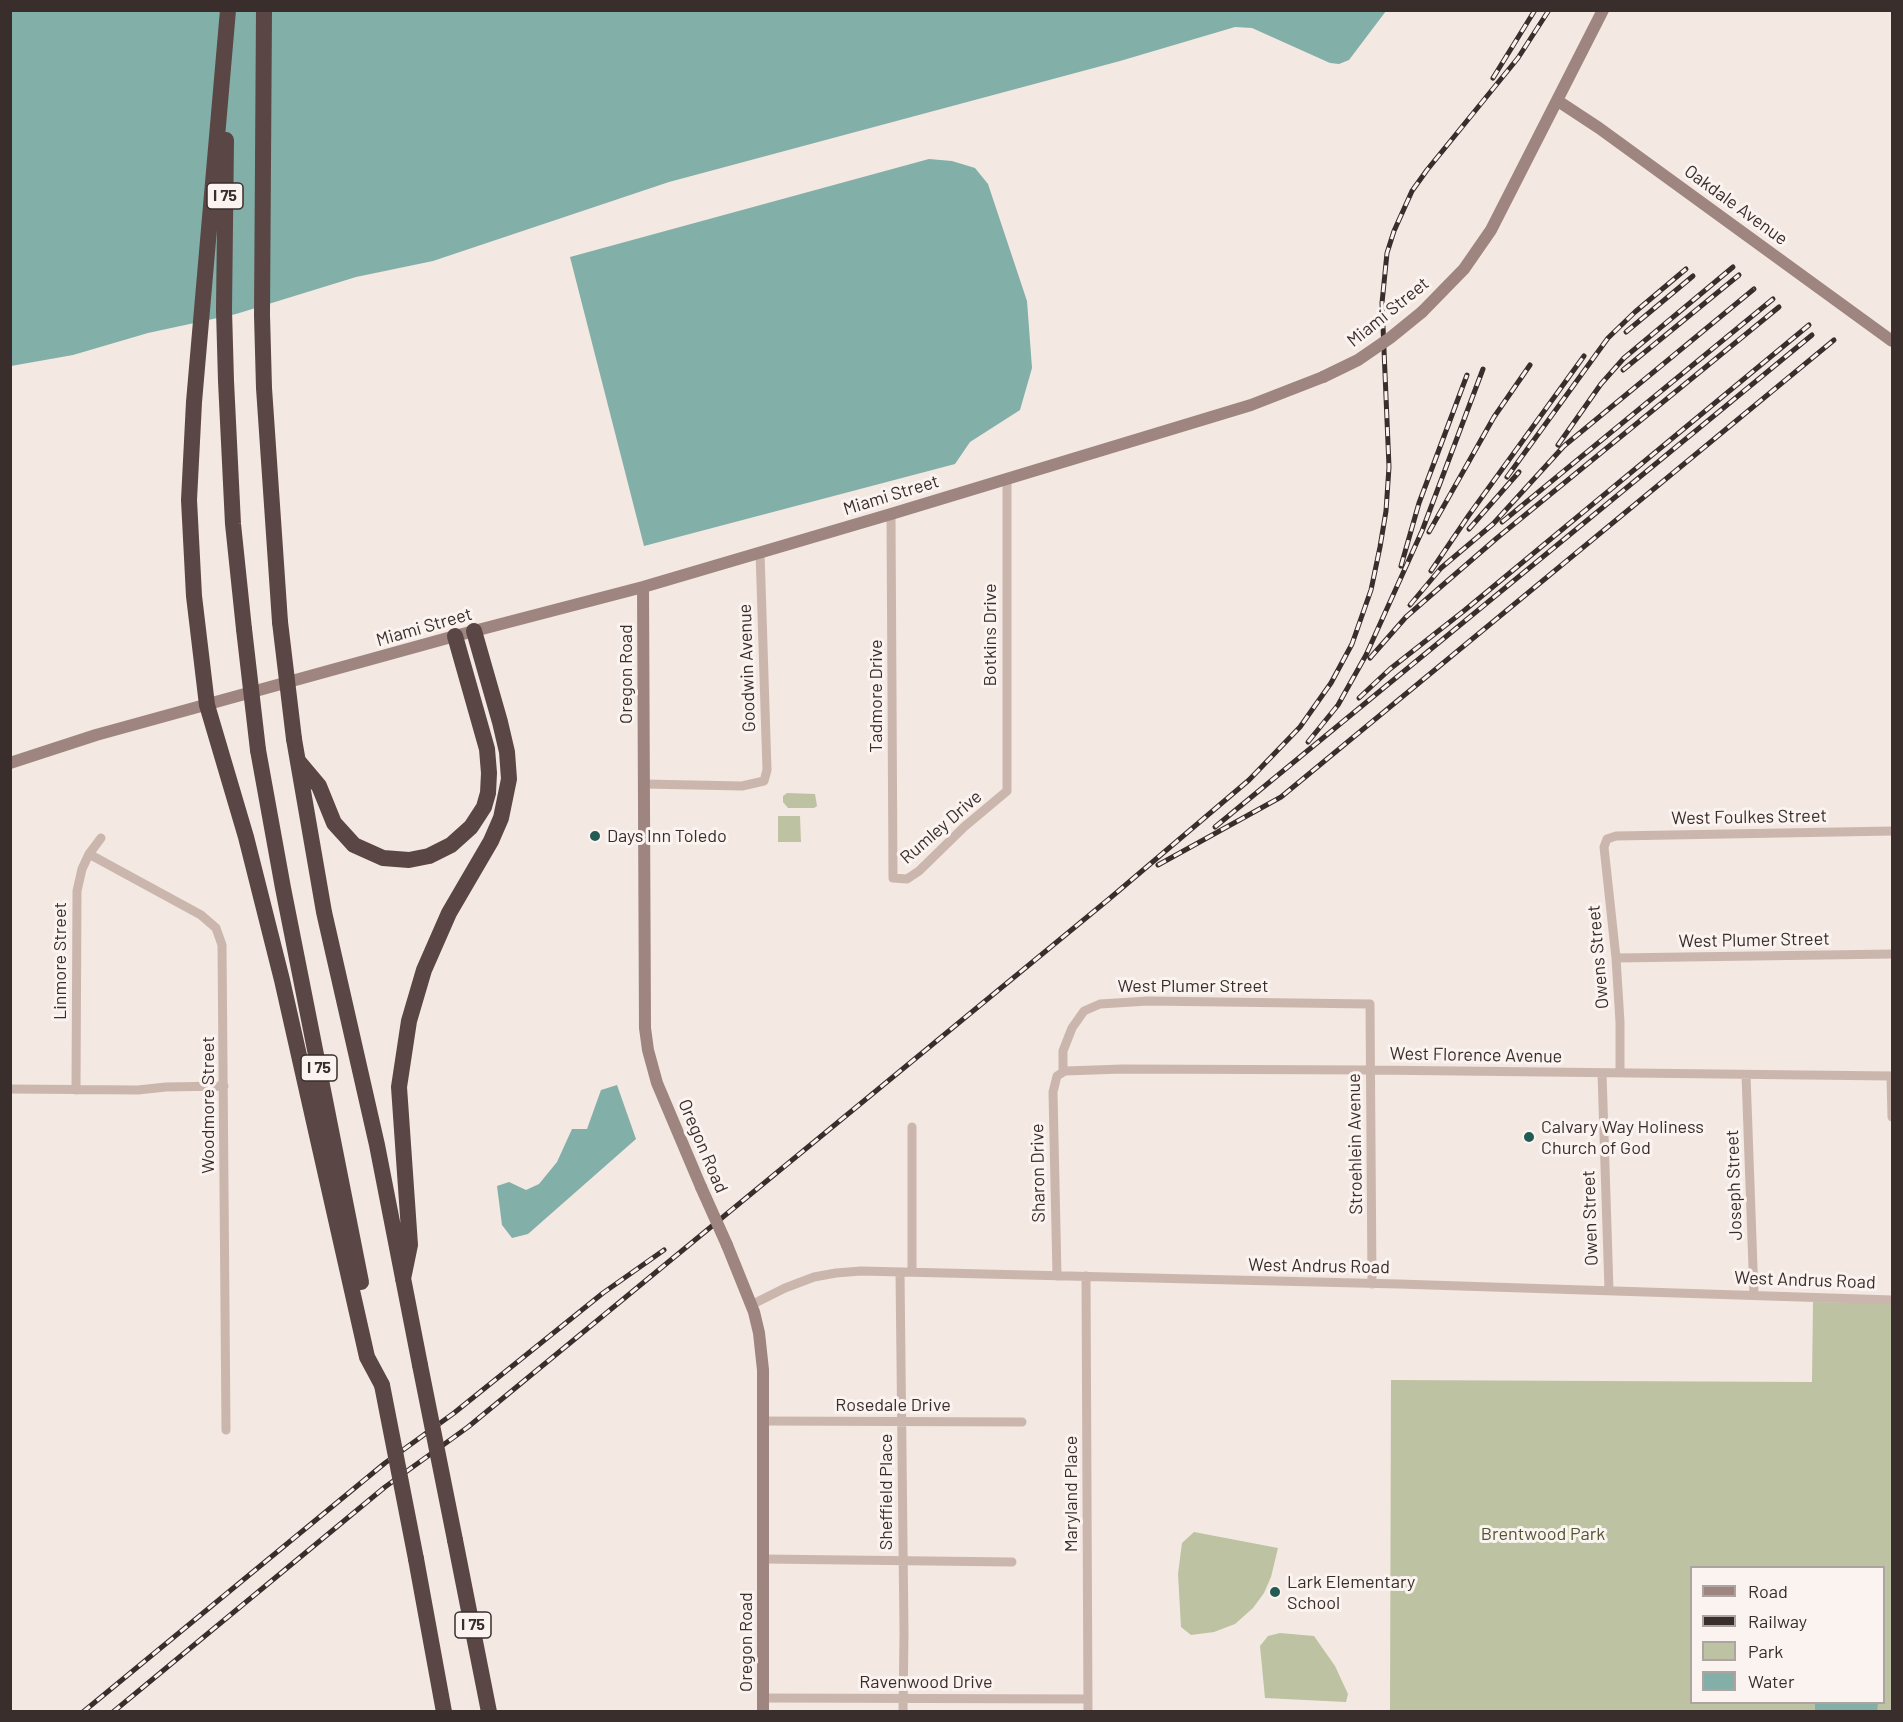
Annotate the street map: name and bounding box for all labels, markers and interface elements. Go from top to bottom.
street label: Oakdale Avenue [1680,160,1792,250]
road number: I 75 [207,183,243,209]
street label: Miami Street [1343,272,1433,352]
street label: Miami Street [841,470,941,520]
street label: Botkins Drive [979,583,1001,687]
street label: Miami Street [374,603,474,651]
street label: Goodwin Avenue [734,603,760,733]
street label: Oregon Road [615,624,637,724]
street label: Tadmore Drive [865,639,887,753]
street label: Rumley Drive [896,786,986,868]
street label: West Foulkes Street [1671,805,1827,829]
place label: Days Inn Toledo [607,825,727,847]
marker: Days Inn Toledo [588,829,602,843]
street label: Linmore Street [49,902,71,1020]
street label: Owens Street [1583,904,1613,1010]
street label: West Plumer Street [1678,928,1830,952]
street label: West Plumer Street [1117,975,1269,997]
street label: Woodmore Street [197,1036,219,1174]
street label: West Florence Avenue [1389,1043,1563,1067]
road number: I 75 [301,1055,337,1081]
street label: Stroehlein Avenue [1343,1073,1367,1215]
street label: Oregon Road [674,1096,732,1196]
place label: Calvary Way Holiness Church of God [1541,1116,1704,1158]
street label: Sharon Drive [1026,1123,1050,1223]
street label: Joseph Street [1721,1129,1747,1241]
marker: Calvary Way Holiness Church of God [1522,1130,1536,1144]
street label: Owen Street [1578,1170,1602,1266]
street label: West Andrus Road [1248,1254,1390,1278]
street label: West Andrus Road [1734,1267,1876,1293]
street label: Rosedale Drive [835,1394,951,1416]
street label: Sheffield Place [875,1434,897,1550]
street label: Maryland Place [1060,1436,1082,1552]
park label: Brentwood Park [1481,1523,1605,1545]
legend [1690,1566,1885,1704]
place label: Lark Elementary School [1287,1571,1415,1614]
text: Road [1748,1580,1788,1602]
marker: Lark Elementary School [1268,1585,1282,1599]
street label: Oregon Road [735,1592,757,1692]
text: Railway [1748,1610,1807,1632]
road number: I 75 [455,1612,491,1638]
text: Park [1748,1640,1783,1662]
text: Water [1748,1670,1795,1692]
street label: Ravenwood Drive [859,1671,993,1693]

